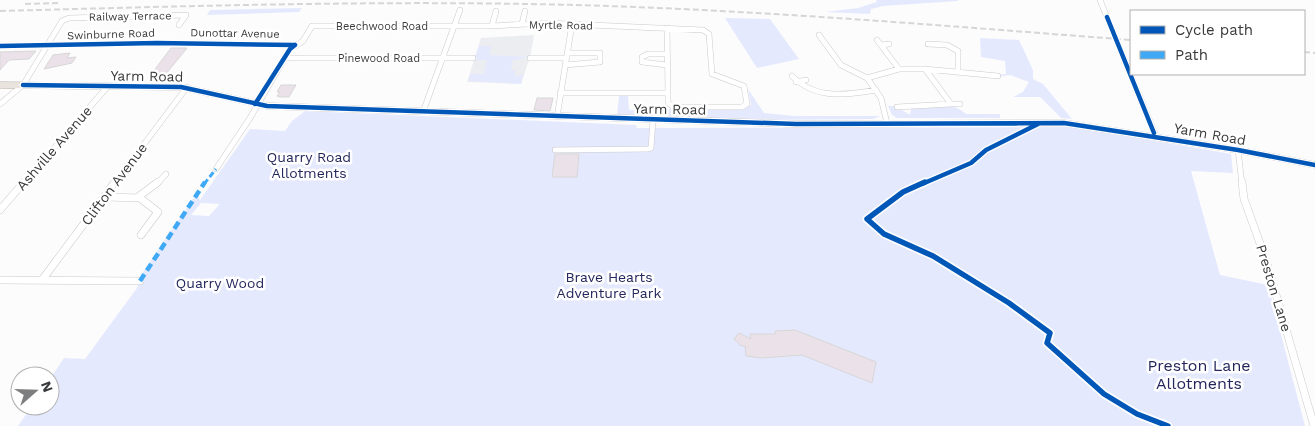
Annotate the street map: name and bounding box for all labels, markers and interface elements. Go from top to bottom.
street label: Railway Terrace [88,9,172,24]
legend [1130,10,1305,75]
street label: Myrtle Road [529,18,593,33]
street label: Beechwood Road [336,20,428,33]
text: Cycle path [1175,21,1253,39]
street label: Swinburne Road [67,26,155,43]
street label: Dunottar Avenue [190,26,280,41]
text: Path [1175,46,1208,64]
street label: Pinewood Road [338,52,420,65]
street label: Yarm Road [111,67,183,85]
street label: Yarm Road [634,100,706,118]
street label: Ashville Avenue [13,103,95,193]
street label: Yarm Road [1173,120,1247,148]
street label: Clifton Avenue [78,140,150,228]
park label: Quarry Road Allotments [267,149,351,181]
street label: Preston Lane [1253,243,1295,333]
park label: Brave Hearts Adventure Park [557,269,661,301]
park label: Quarry Wood [176,275,264,291]
park label: Preston Lane Allotments [1147,356,1251,393]
north arrow [10,366,60,416]
text: N [38,379,57,394]

